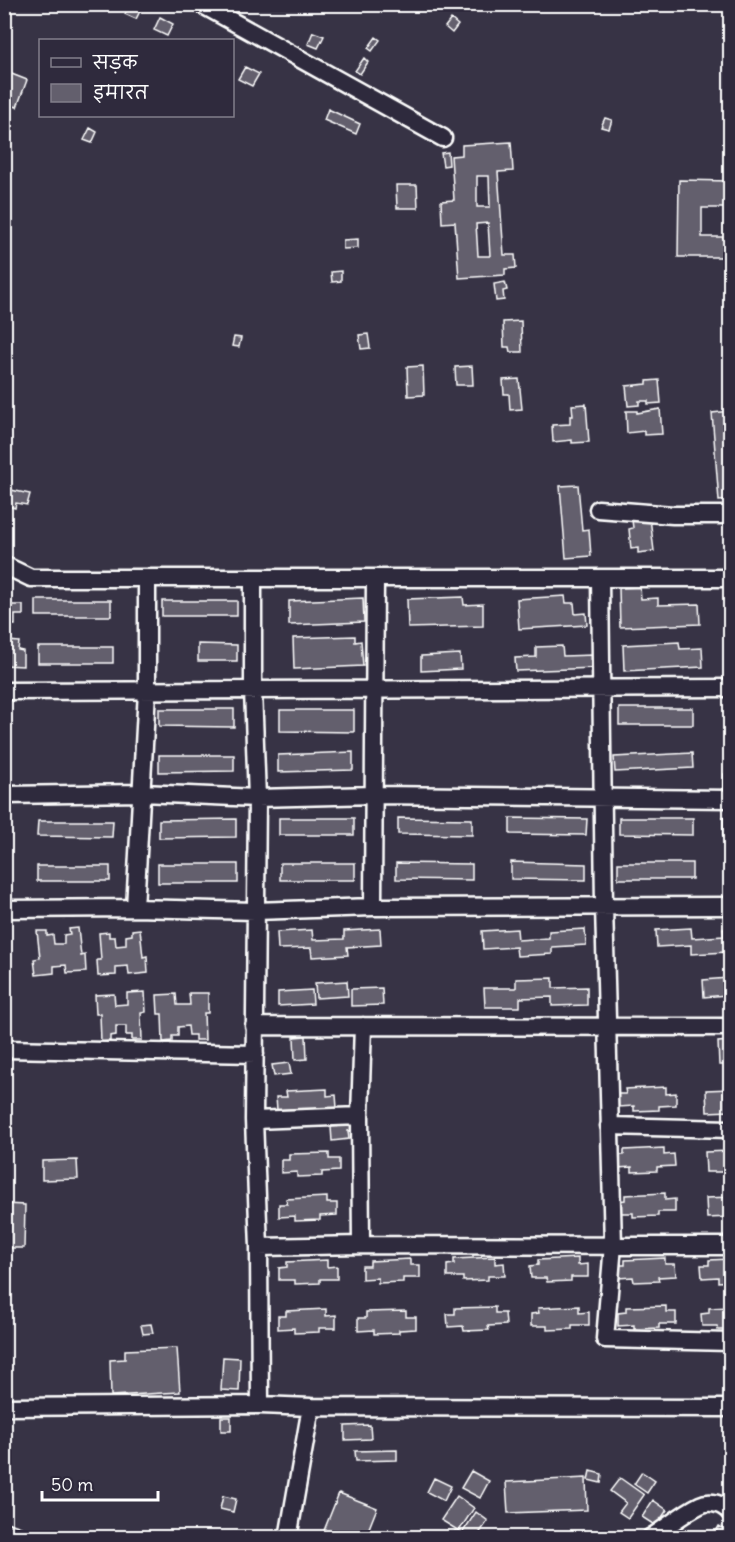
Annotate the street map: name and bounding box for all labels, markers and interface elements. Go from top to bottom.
legend [39,39,234,117]
text: सड़क [92,51,138,74]
text: इमारत [93,81,149,104]
scale bar [42,1464,158,1502]
text: 50 m [51,1473,93,1496]

